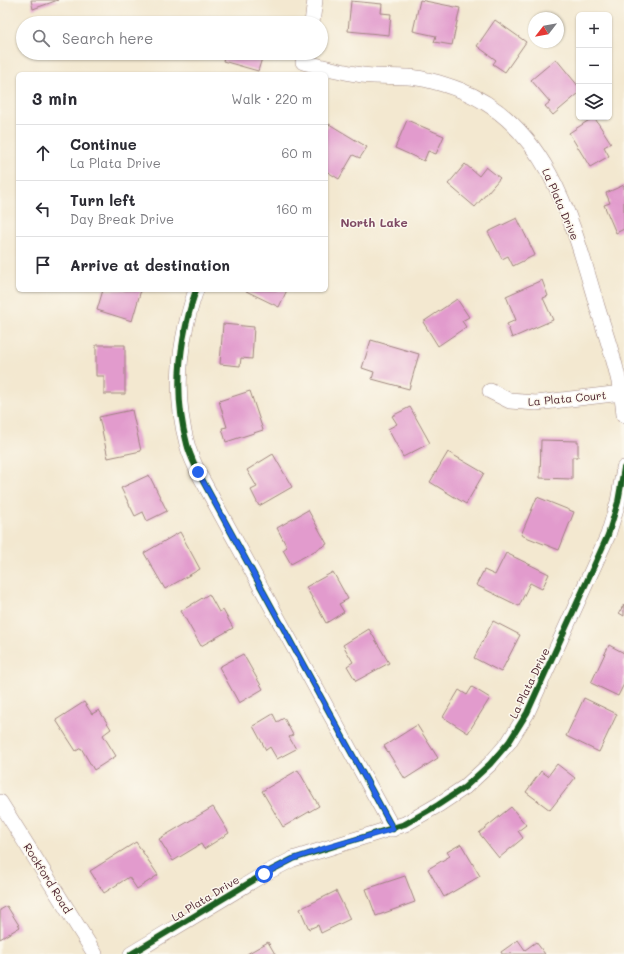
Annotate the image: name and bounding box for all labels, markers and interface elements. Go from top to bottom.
north arrow [528,12,564,48]
map controls [576,12,612,120]
button: + [576,12,612,48]
search box [16,16,328,60]
icon: search [30,27,52,49]
text: Search here [62,28,153,48]
button: − [576,48,612,84]
button: layers [576,84,612,120]
text: 3 min [32,87,77,109]
text: Walk · 220 m [231,90,312,107]
text: Continue [70,134,137,154]
icon: ahead [32,142,54,164]
text: 60 m [282,144,312,161]
text: La Plata Drive [70,154,161,171]
street label: La Plata Drive [539,166,583,242]
text: Turn left [70,190,135,210]
icon: left [32,198,54,220]
text: 160 m [276,200,312,217]
text: Day Break Drive [70,210,174,227]
district label: North Lake [340,214,408,230]
icon: arrive [32,254,54,276]
text: Arrive at destination [70,255,230,275]
street label: La Plata Court [527,387,607,409]
route end [189,463,207,481]
street label: La Plata Drive [505,645,553,721]
street label: Rockford Road [20,840,76,916]
route start [255,865,273,883]
street label: La Plata Drive [168,872,242,924]

